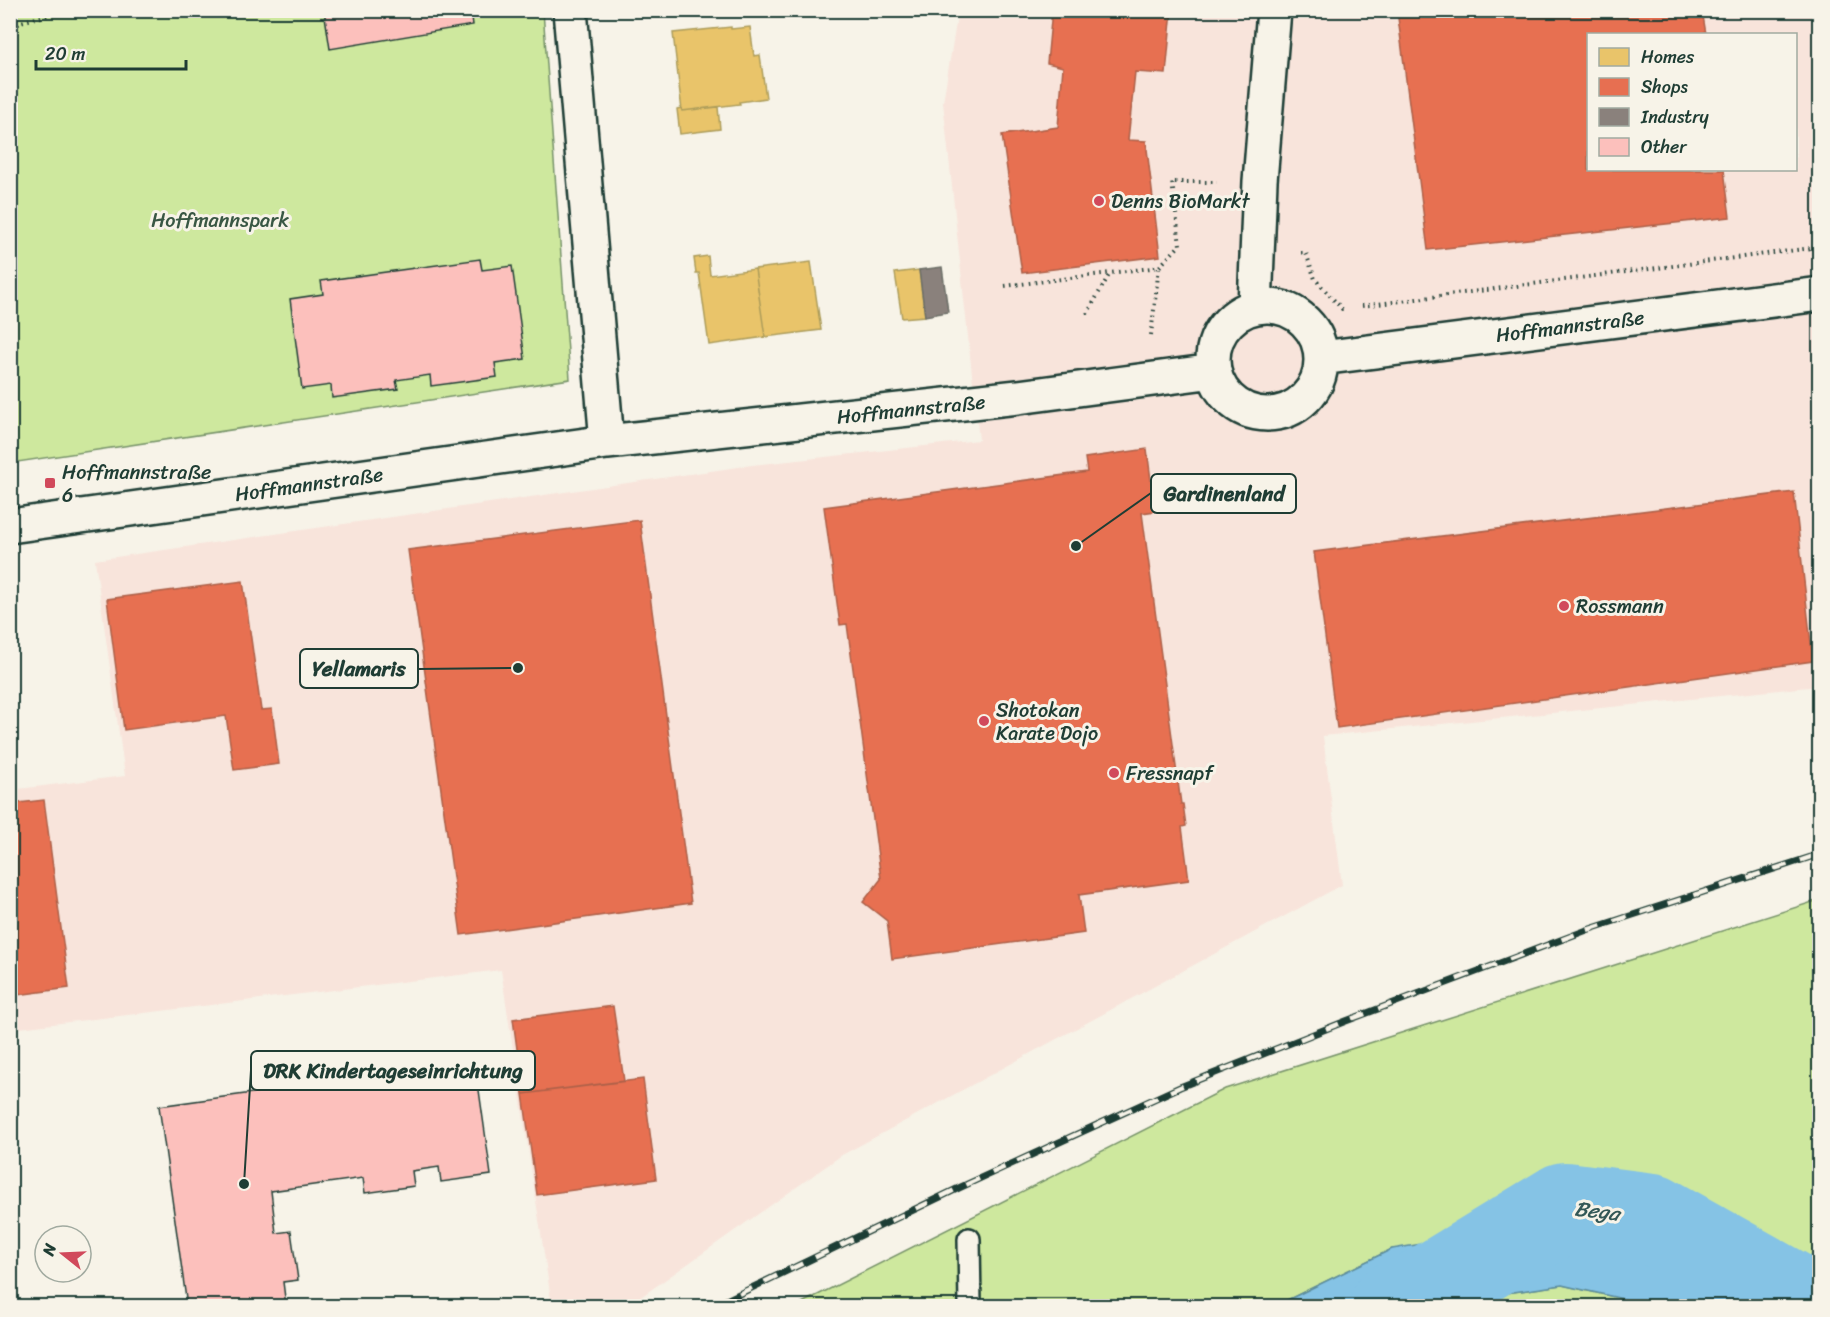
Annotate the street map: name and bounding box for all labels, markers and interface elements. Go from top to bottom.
scale bar [36,33,186,71]
legend [1587,33,1797,171]
text: 20 m [45,38,85,70]
text: Homes [1641,41,1695,73]
text: Shops [1641,71,1688,103]
text: Industry [1640,101,1710,133]
text: Other [1641,131,1688,163]
place label: Denns BioMarkt [1111,184,1250,219]
marker: Denns BioMarkt [1092,194,1106,208]
park label: Hoffmannspark [151,203,289,238]
street label: Hoffmannstraße [1494,300,1646,353]
street label: Hoffmannstraße [835,384,987,435]
place label: Hoffmannstraße 6 [62,455,211,513]
street label: Hoffmannstraße [233,457,385,512]
callout: Gardinenland [1151,474,1296,513]
text: Gardinenland [1163,475,1286,513]
marker: Hoffmannstraße 6 [43,476,57,490]
place label: Rossmann [1576,589,1664,624]
marker: Rossmann [1557,599,1571,613]
callout: Yellamaris [300,649,418,688]
text: Yellamaris [312,650,406,688]
place label: Shotokan Karate Dojo [996,693,1098,751]
marker: Shotokan Karate Dojo [977,714,991,728]
place label: Fressnapf [1126,756,1215,791]
marker: Fressnapf [1107,766,1121,780]
callout: DRK Kindertageseinrichtung [251,1051,535,1090]
text: DRK Kindertageseinrichtung [263,1052,523,1090]
water label: Bega [1572,1189,1624,1233]
north arrow [33,1224,93,1284]
text: N [33,1239,65,1260]

